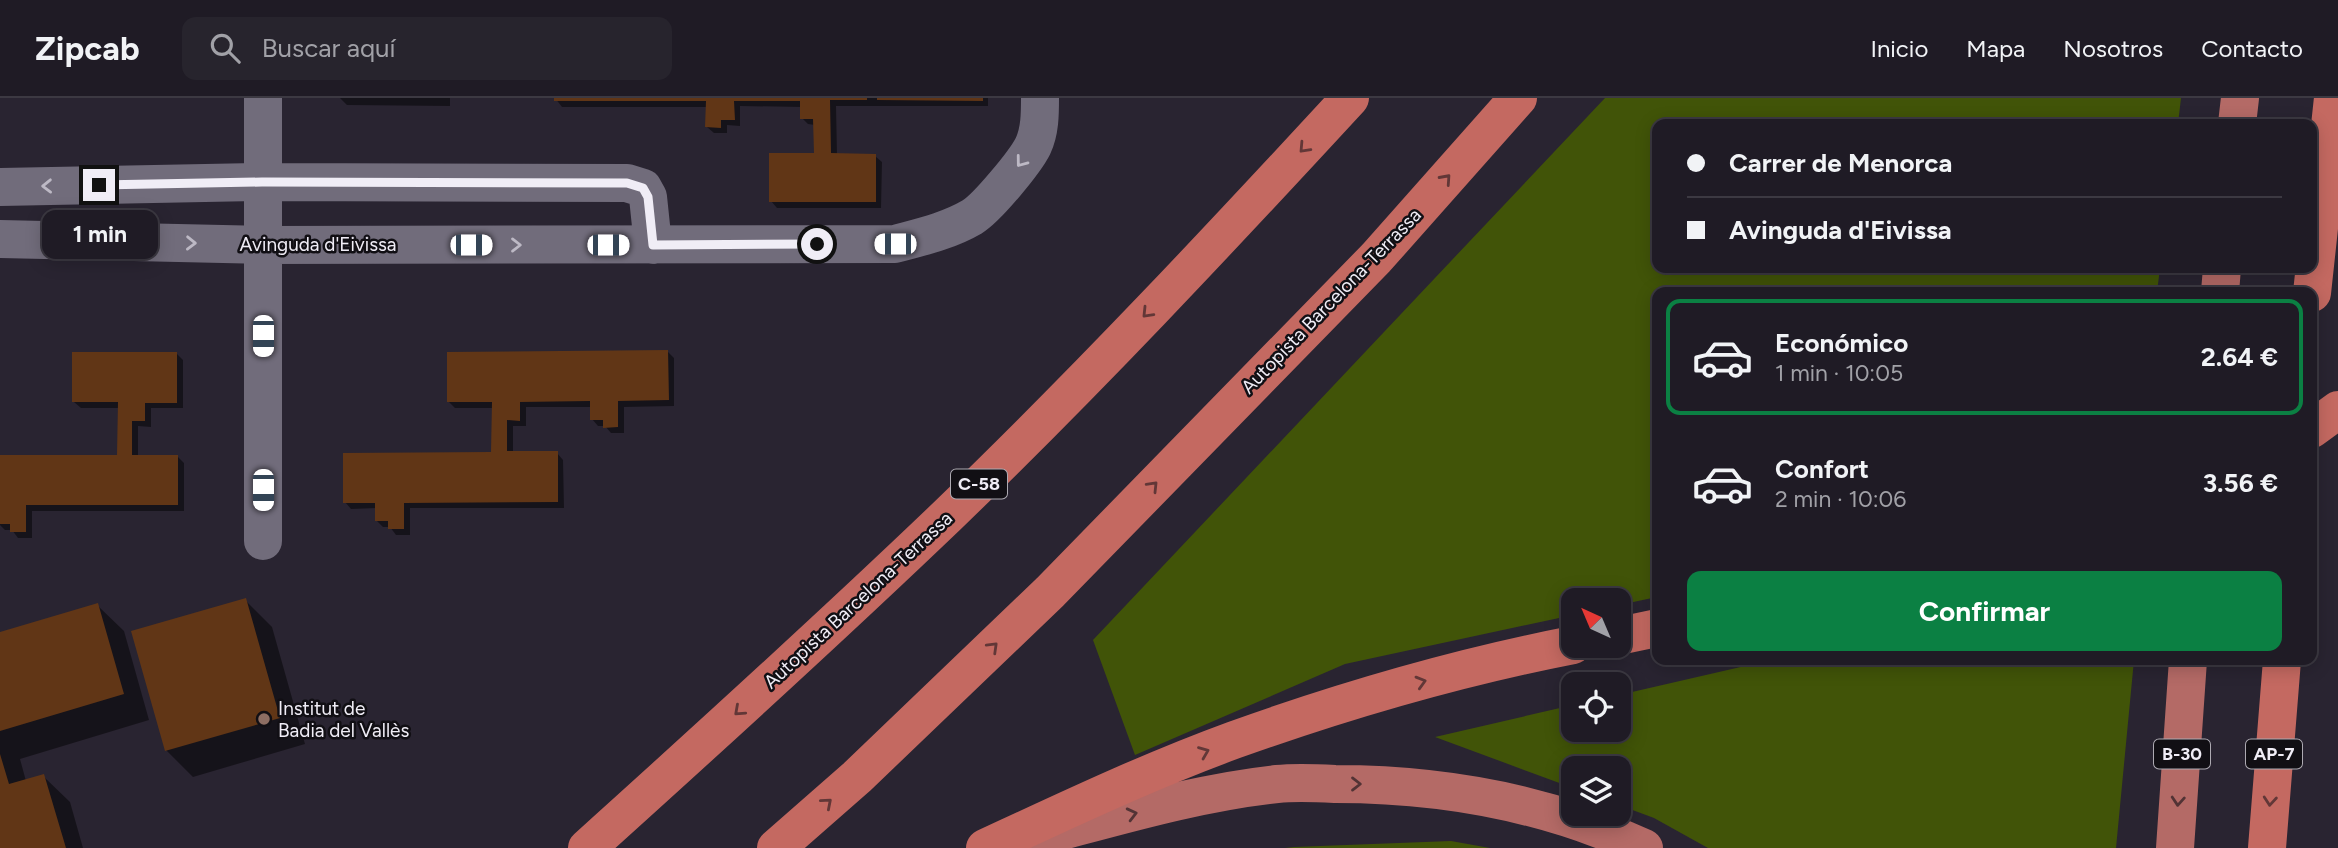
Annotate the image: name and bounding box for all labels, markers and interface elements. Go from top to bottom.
search box [182,17,672,80]
text: Zipcab [35,29,140,68]
icon: search [206,29,244,67]
text: Buscar aquí [262,32,396,64]
text: Inicio [1870,34,1928,63]
text: Mapa [1966,34,2025,63]
text: Nosotros [2063,34,2163,63]
text: Contacto [2201,34,2303,63]
one-way arrow [1300,140,1312,153]
text: Carrer de Menorca [1729,147,1952,179]
one-way arrow [1017,154,1030,166]
route end [83,169,115,201]
one-way arrow [1438,174,1450,187]
one-way arrow [41,178,51,194]
street label: Autopista Barcelona-Terrassa [1236,203,1426,399]
callout: 1 min [41,210,157,258]
text: Avinguda d'Eivissa [1729,214,1952,246]
text: 1 min [73,220,127,248]
route start [801,228,833,260]
street label: Avinguda d'Eivissa [239,233,397,256]
car [875,234,917,255]
one-way arrow [186,235,196,251]
car [451,235,493,256]
car [588,235,630,256]
one-way arrow [511,237,522,253]
one-way arrow [1143,305,1155,318]
car [253,315,274,357]
icon: car [1691,326,1754,389]
text: Económico [1775,327,1908,359]
text: 2.64 € [2201,341,2278,373]
text: 1 min · 10:05 [1775,359,1903,387]
icon: car [1691,452,1754,515]
text: Confort [1775,453,1869,485]
text: 3.56 € [2203,467,2278,499]
car [253,469,274,511]
road number: C-58 [951,470,1007,498]
one-way arrow [1145,481,1158,494]
text: 2 min · 10:06 [1775,485,1906,513]
street label: Autopista Barcelona-Terrassa [759,507,957,693]
button: Confirmar [1687,571,2282,651]
north arrow [1561,588,1631,658]
map controls [1561,588,1631,826]
one-way arrow [985,642,998,655]
button: locate [1561,672,1631,742]
one-way arrow [1414,676,1426,691]
place label: Institut de Badia del Vallès [278,697,409,742]
one-way arrow [734,703,747,715]
marker: Institut de Badia del Vallès [256,711,272,727]
road number: B-30 [2154,740,2210,768]
road number: AP-7 [2246,740,2302,768]
one-way arrow [1197,746,1210,760]
button: layers [1561,756,1631,826]
one-way arrow [1351,776,1362,792]
one-way arrow [2171,796,2186,807]
one-way arrow [2263,796,2278,807]
one-way arrow [819,799,832,811]
one-way arrow [1126,808,1138,822]

